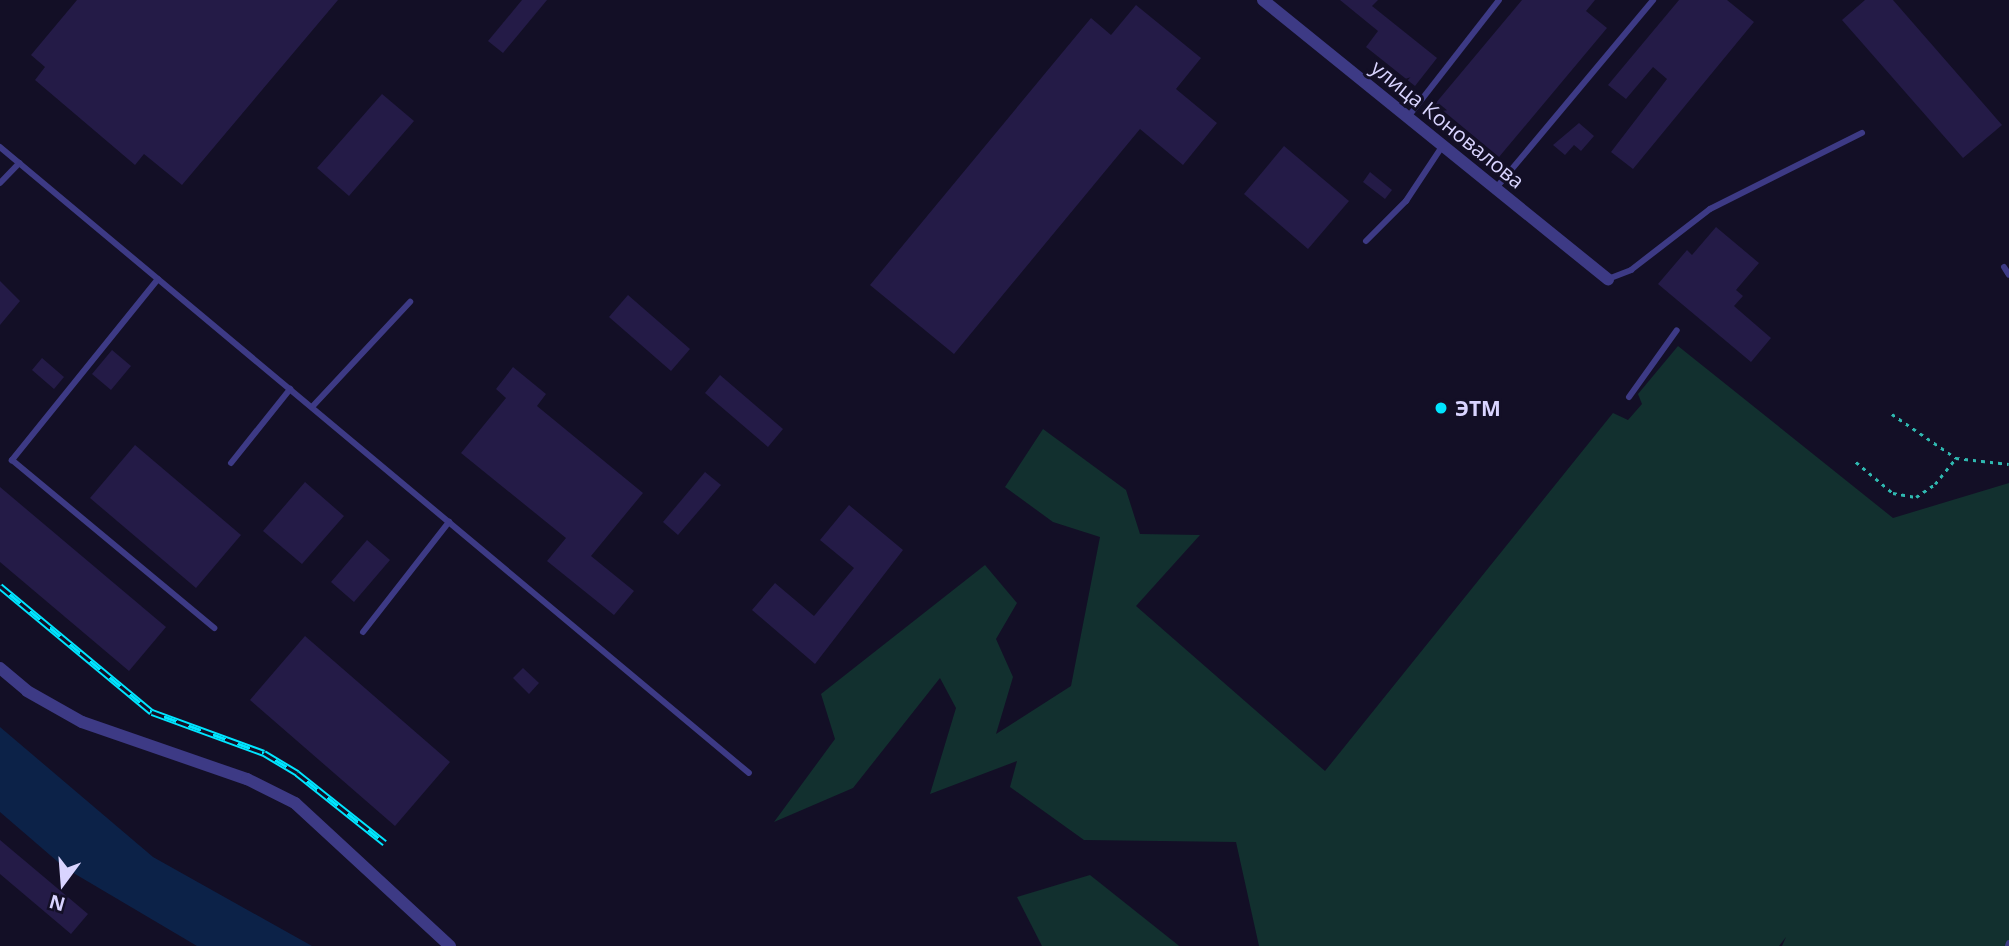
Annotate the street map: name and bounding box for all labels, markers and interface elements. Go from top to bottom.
street label: улица Коновалова [1366,55,1530,193]
place label: ЭТМ [1455,395,1501,421]
marker: ЭТМ [1433,400,1449,416]
north arrow [28,848,98,918]
text: N [46,889,68,918]

